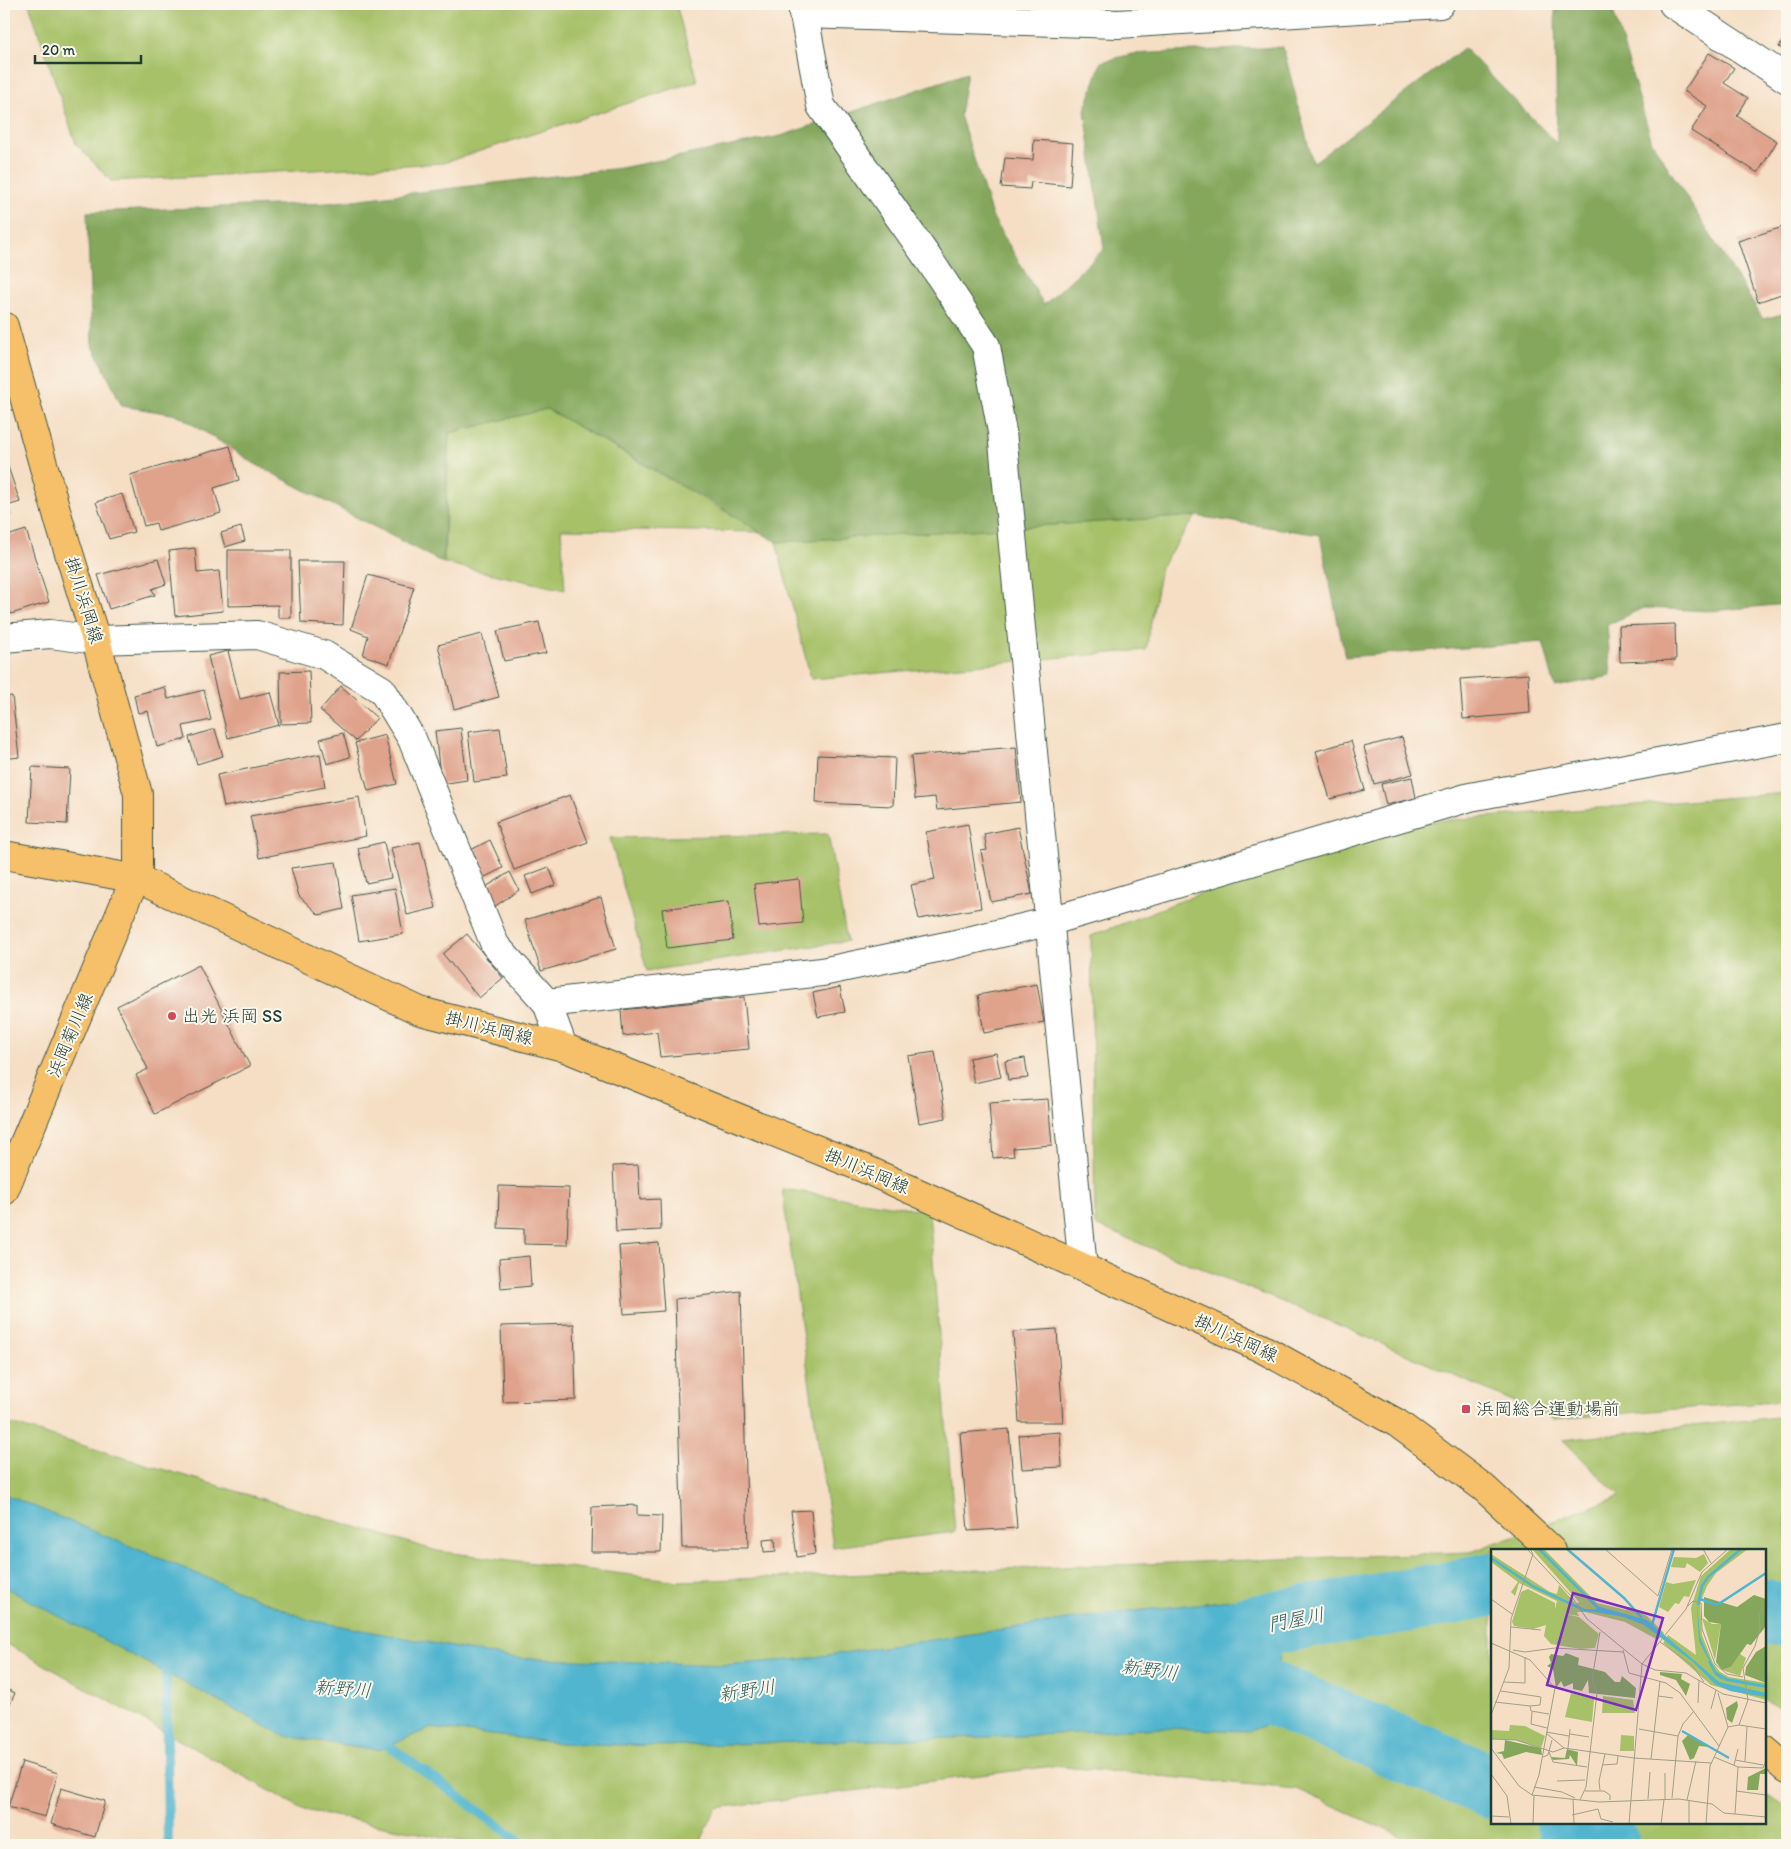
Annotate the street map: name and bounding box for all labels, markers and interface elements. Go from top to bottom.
scale bar [35,32,141,64]
text: 20 m [42,41,76,59]
street label: 掛川浜岡線 [60,554,108,646]
street label: 浜岡菊川線 [42,989,98,1081]
place label: 出光 浜岡 SS [182,1005,282,1027]
street label: 掛川浜岡線 [443,1006,535,1050]
marker: 出光 浜岡 SS [166,1010,178,1022]
street label: 掛川浜岡線 [821,1143,913,1199]
street label: 掛川浜岡線 [1191,1309,1281,1367]
place label: 浜岡総合運動場前 [1476,1398,1620,1420]
marker: 浜岡総合運動場前 [1460,1403,1472,1415]
inset map [1491,1549,1766,1824]
water label: 門屋川 [1266,1603,1326,1636]
water label: 新野川 [1120,1654,1180,1685]
water label: 新野川 [314,1675,372,1702]
water label: 新野川 [717,1675,777,1706]

